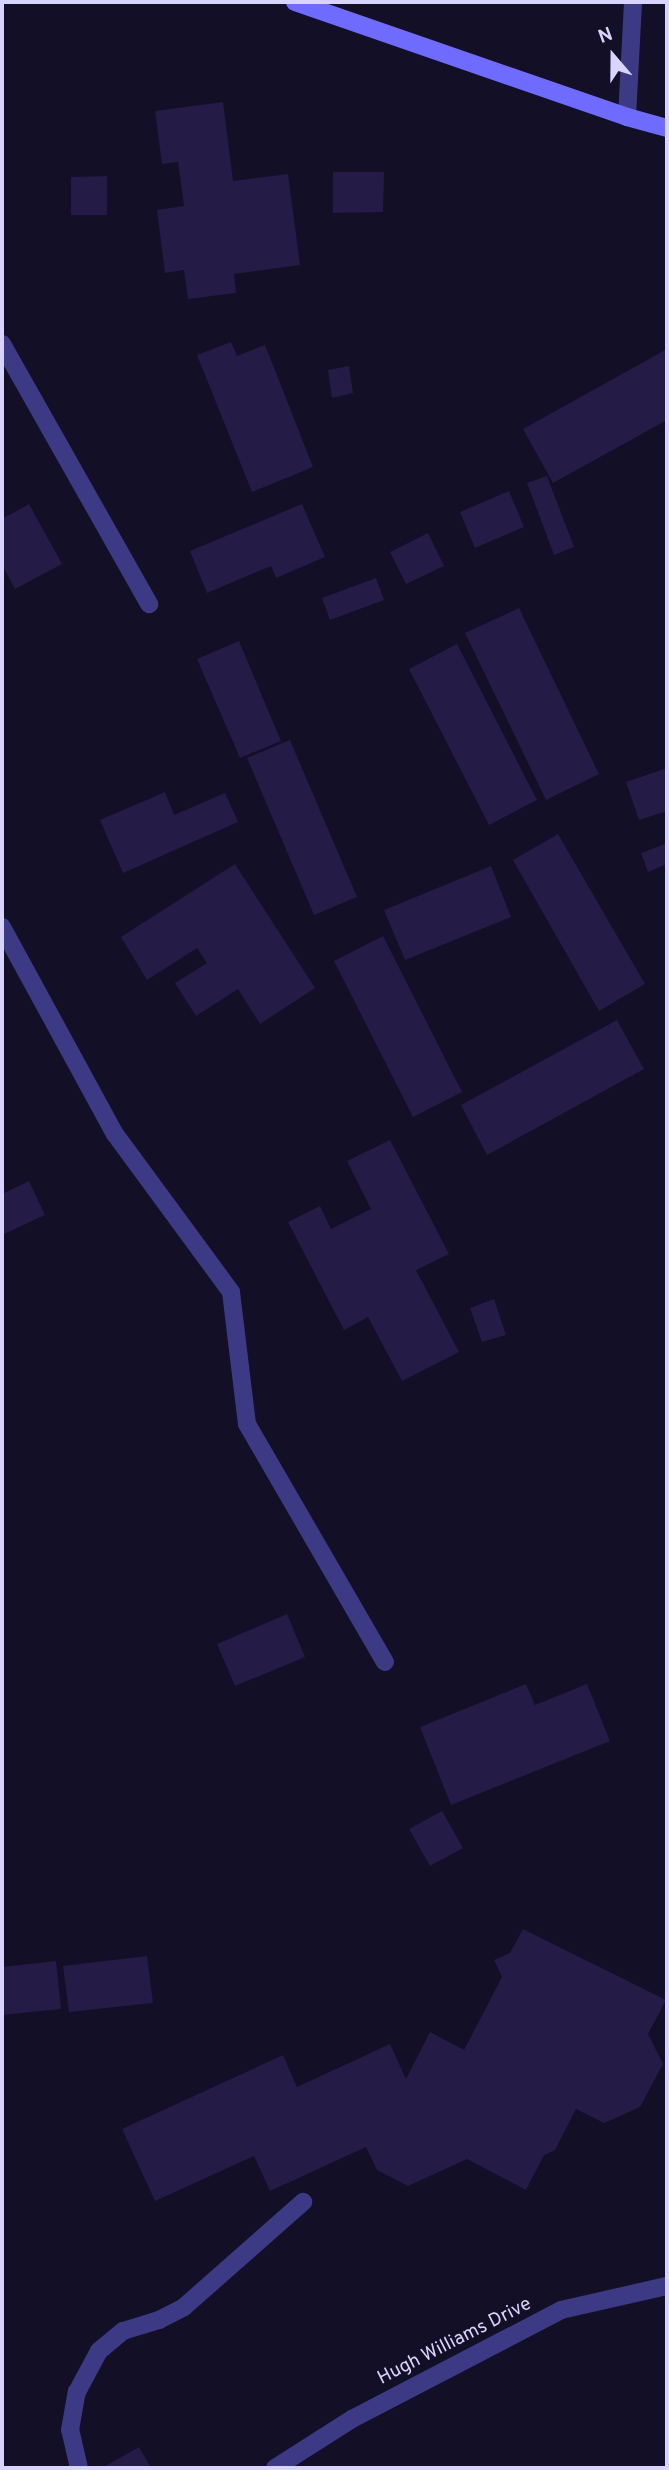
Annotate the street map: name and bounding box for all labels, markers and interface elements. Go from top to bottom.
north arrow [578,21,648,91]
text: N [595,23,616,50]
street label: Hugh Williams Drive [374,2293,536,2391]

